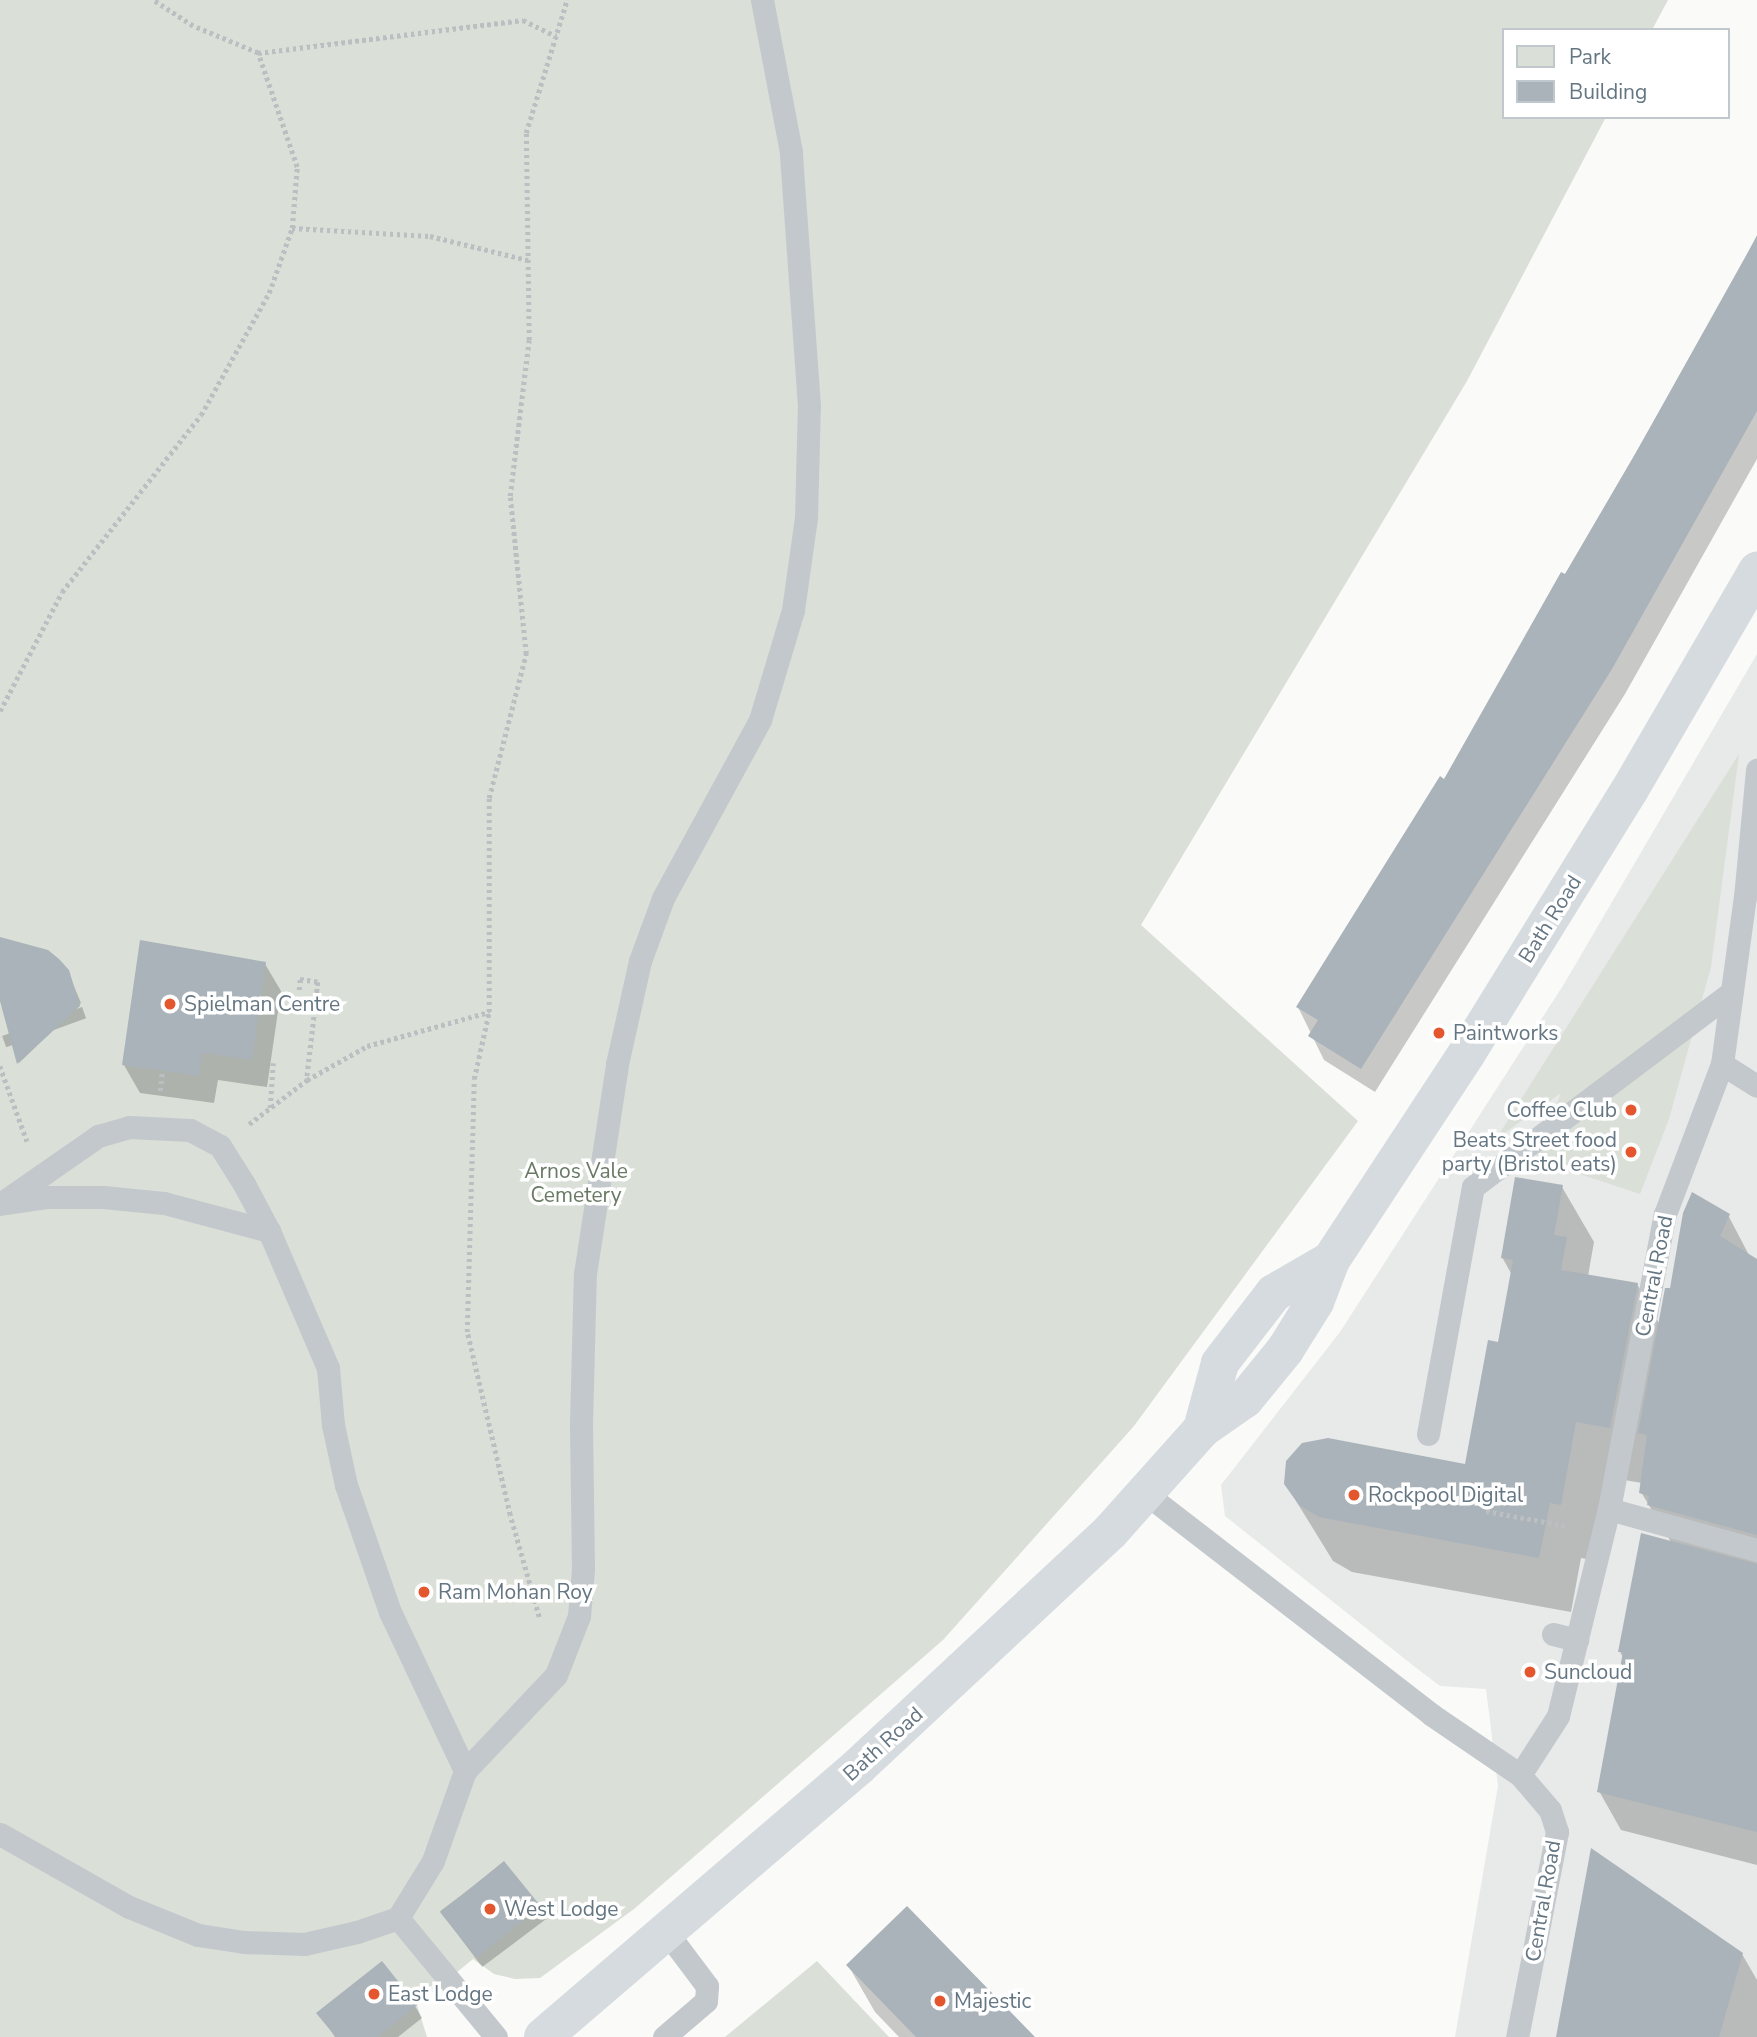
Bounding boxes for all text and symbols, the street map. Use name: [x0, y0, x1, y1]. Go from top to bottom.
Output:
legend: [1502, 28, 1729, 119]
text: Park: [1569, 43, 1611, 71]
text: Building: [1569, 78, 1647, 106]
street label: Bath Road: [1513, 870, 1587, 968]
place label: Spielman Centre: [184, 991, 340, 1017]
marker: Spielman Centre: [162, 996, 178, 1012]
place label: Paintworks: [1453, 1020, 1558, 1046]
marker: Paintworks: [1431, 1025, 1447, 1041]
place label: Coffee Club: [1507, 1097, 1617, 1123]
marker: Coffee Club: [1623, 1102, 1639, 1118]
place label: Beats Street food party (Bristol eats): [1442, 1127, 1617, 1177]
marker: Beats Street food party (Bristol eats): [1623, 1144, 1639, 1160]
park label: Arnos Vale Cemetery: [524, 1158, 628, 1208]
street label: Central Road: [1630, 1213, 1678, 1339]
place label: Rockpool Digital: [1368, 1482, 1523, 1508]
marker: Rockpool Digital: [1346, 1487, 1362, 1503]
place label: Ram Mohan Roy: [438, 1579, 593, 1605]
marker: Ram Mohan Roy: [416, 1584, 432, 1600]
place label: Suncloud: [1544, 1659, 1632, 1685]
marker: Suncloud: [1522, 1664, 1538, 1680]
street label: Bath Road: [838, 1702, 928, 1786]
street label: Central Road: [1520, 1838, 1566, 1964]
place label: West Lodge: [504, 1896, 618, 1922]
marker: West Lodge: [482, 1901, 498, 1917]
place label: East Lodge: [388, 1981, 493, 2007]
marker: East Lodge: [366, 1986, 382, 2002]
place label: Majestic: [954, 1988, 1031, 2014]
marker: Majestic: [932, 1993, 948, 2009]

